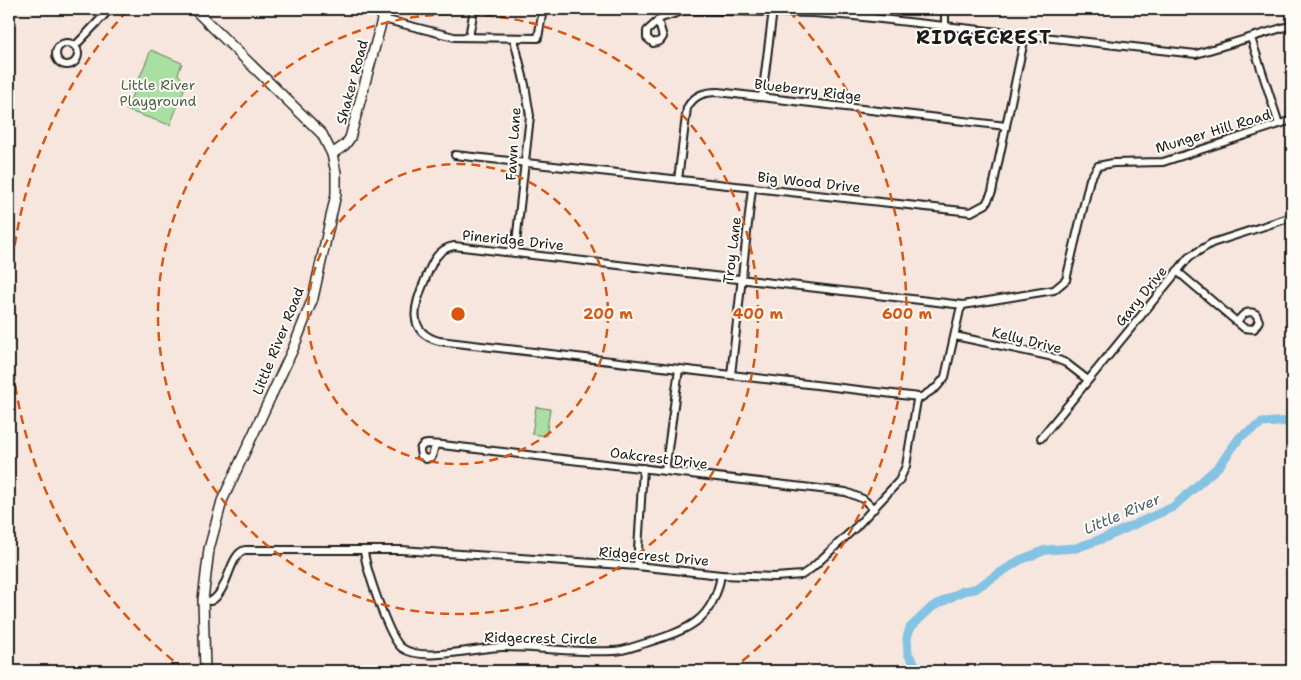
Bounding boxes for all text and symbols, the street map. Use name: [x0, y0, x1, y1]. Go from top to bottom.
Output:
district label: RIDGECREST: [916, 25, 1052, 50]
street label: Shaker Road: [332, 38, 372, 126]
street label: Blueberry Ridge: [753, 74, 863, 106]
park label: Little River Playground: [120, 76, 197, 110]
street label: Munger Hill Road: [1153, 105, 1273, 157]
street label: Fawn Lane: [501, 107, 525, 181]
street label: Big Wood Drive: [757, 168, 861, 196]
street label: Troy Lane: [719, 215, 745, 284]
street label: Pineridge Drive: [461, 226, 565, 254]
street label: Gary Drive: [1111, 262, 1171, 330]
street label: Little River Road: [248, 284, 308, 398]
text: 200 m: [583, 304, 633, 324]
text: 400 m: [733, 304, 783, 324]
text: 600 m: [882, 304, 932, 324]
centre of rings: [449, 305, 467, 323]
street label: Kelly Drive: [990, 323, 1064, 357]
street label: Oakcrest Drive: [609, 443, 709, 473]
water label: Little River: [1081, 489, 1164, 539]
street label: Ridgecrest Drive: [598, 542, 710, 570]
street label: Ridgecrest Circle: [484, 628, 598, 648]

